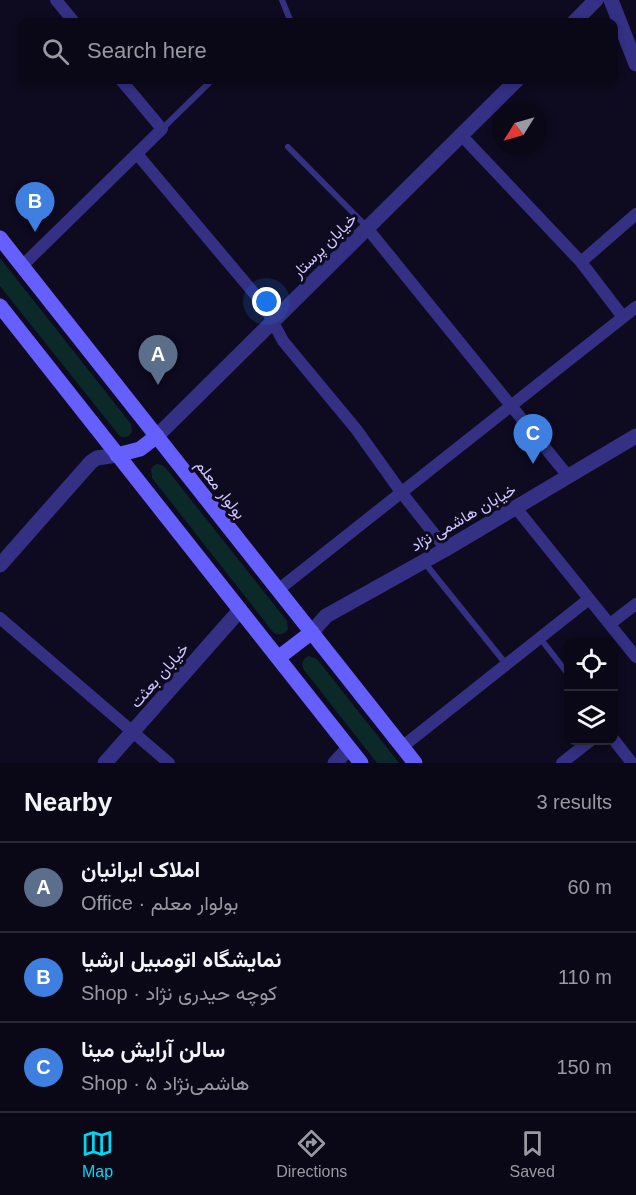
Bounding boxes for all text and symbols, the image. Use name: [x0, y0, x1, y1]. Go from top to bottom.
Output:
search box: [18, 18, 618, 84]
icon: search: [39, 35, 72, 68]
text: Search here: [87, 38, 207, 63]
north arrow: [492, 102, 546, 156]
pin: B: [15, 182, 54, 232]
street label: خیابان پرستار: [288, 210, 362, 284]
your location: [252, 287, 281, 316]
pin: A: [138, 336, 178, 385]
pin: C: [514, 414, 552, 464]
street label: بولوار معلم: [191, 456, 249, 523]
street label: خیابان هاشمی نژاد: [408, 480, 520, 556]
map controls: [564, 637, 618, 745]
button: locate: [564, 637, 618, 691]
street label: خیابان بعثت: [127, 640, 193, 712]
button: layers: [564, 691, 618, 745]
text: Nearby: [24, 787, 112, 817]
text: 3 results: [536, 791, 612, 813]
text: املاک ایرانیان: [81, 857, 200, 882]
text: A: [36, 876, 51, 898]
text: 60 m: [568, 876, 612, 898]
text: Office · بولوار معلم: [81, 892, 238, 914]
text: نمایشگاه اتومبیل ارشیا: [81, 947, 281, 972]
text: B: [36, 966, 51, 988]
text: 110 m: [558, 966, 612, 988]
text: Shop · کوچه حیدری نژاد: [81, 982, 277, 1004]
text: سالن آرایش مینا: [81, 1037, 225, 1062]
text: C: [36, 1056, 51, 1078]
text: 150 m: [556, 1056, 612, 1078]
text: Shop · هاشمی‌نژاد ۵: [81, 1072, 249, 1094]
tab: Map: [81, 1127, 114, 1181]
tab: Directions: [276, 1127, 347, 1181]
tab: Saved: [510, 1127, 555, 1181]

